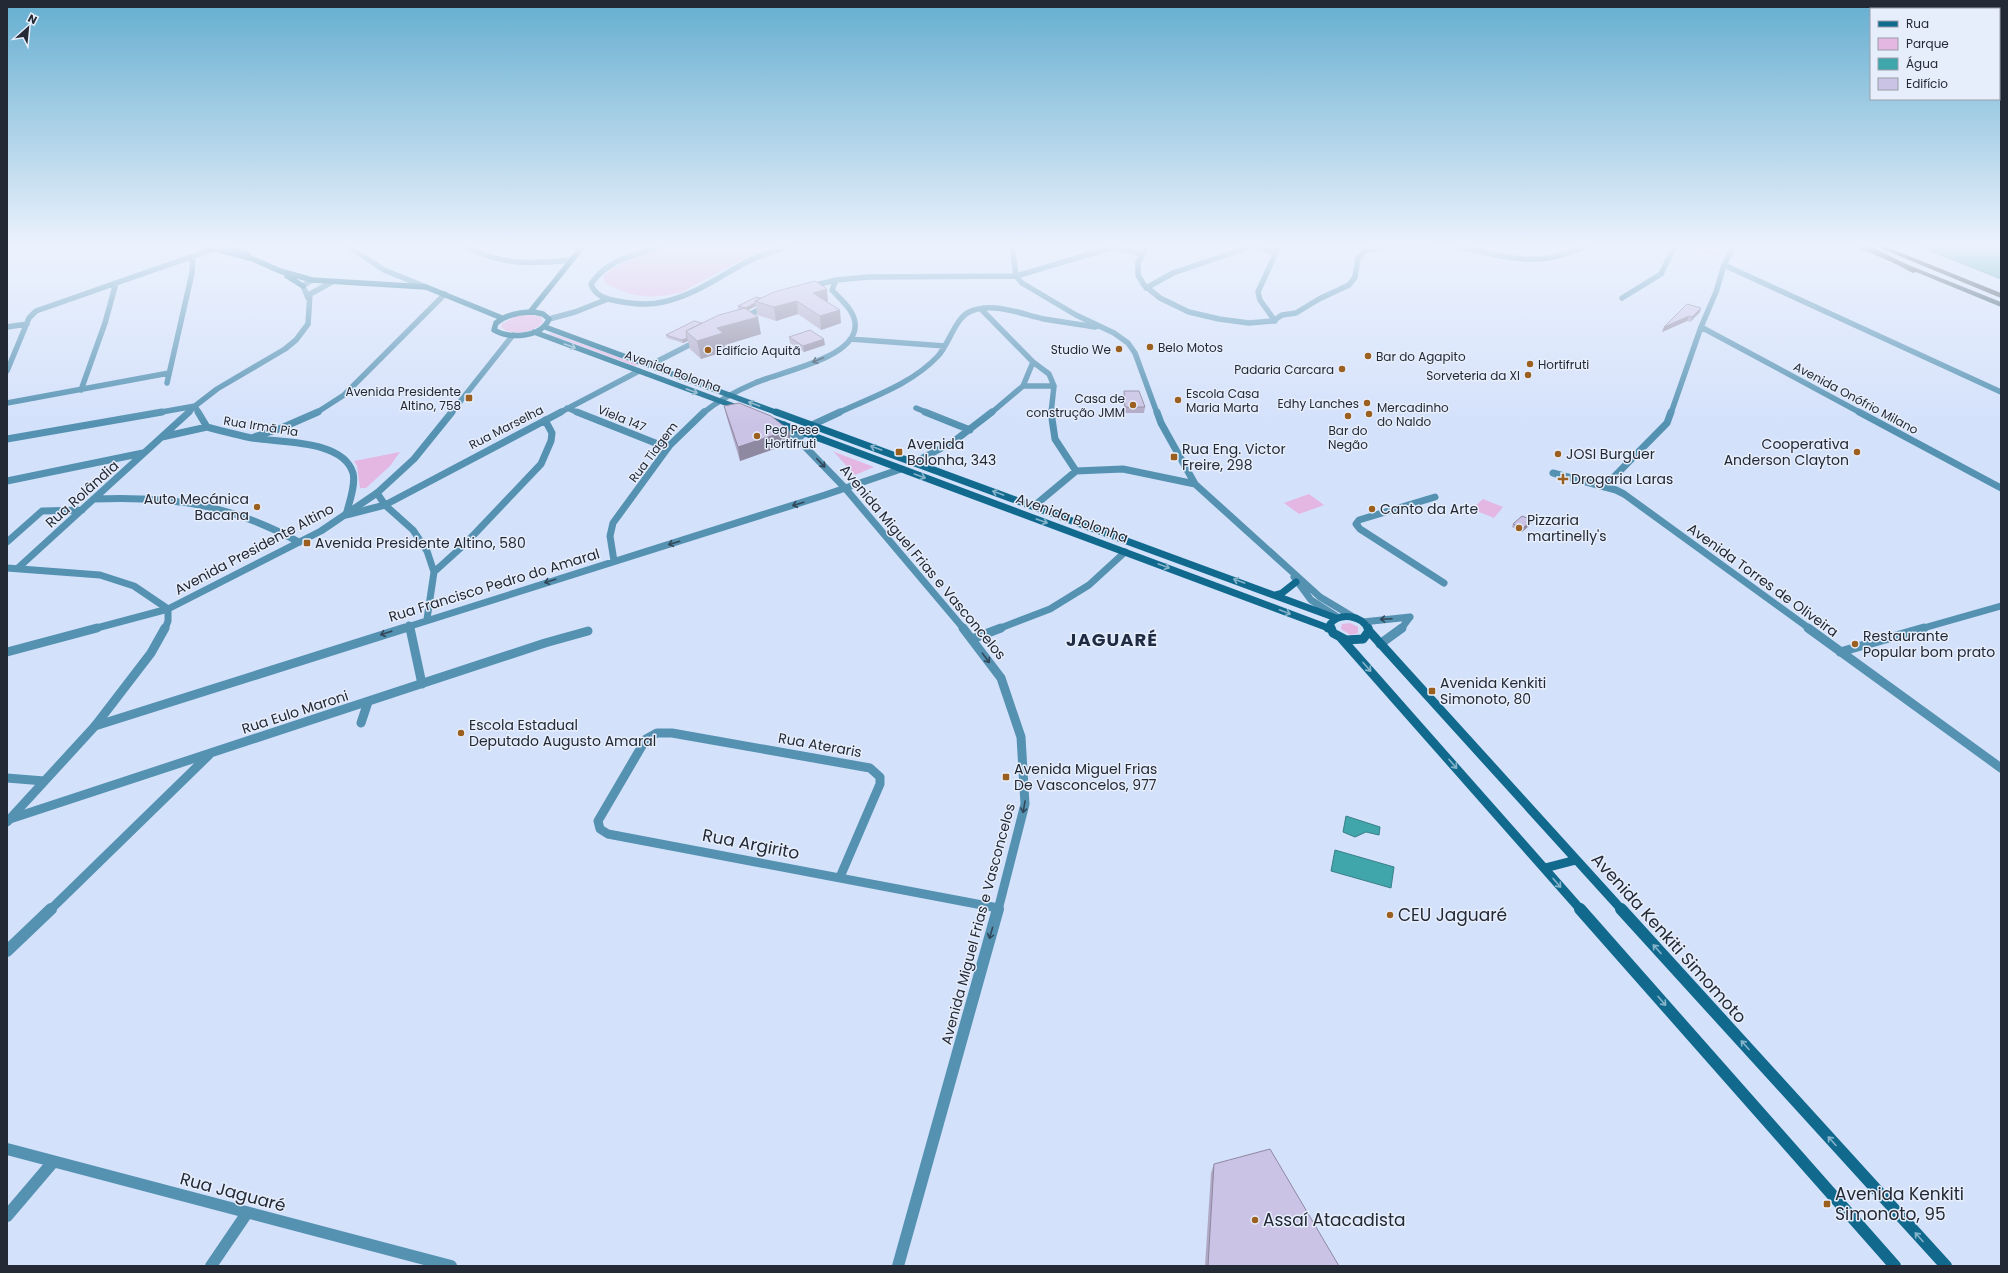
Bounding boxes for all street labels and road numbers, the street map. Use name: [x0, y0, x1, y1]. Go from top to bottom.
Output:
street label: Avenida Bolonha: [622, 346, 724, 396]
street label: Avenida Onófrio Milano: [1791, 358, 1922, 438]
street label: Rua Marselha: [466, 401, 546, 453]
street label: Viela 147: [595, 401, 649, 436]
street label: Rua Irmã Pia: [222, 412, 300, 440]
street label: Rua Tiagem: [625, 418, 681, 486]
street label: Rua Rolândia: [41, 456, 123, 532]
street label: Avenida Miguel Frias e Vasconcelos: [835, 460, 1011, 664]
street label: Avenida Bolonha: [1013, 488, 1131, 548]
street label: Avenida Presidente Altino: [171, 498, 337, 600]
street label: Avenida Torres de Oliveira: [1683, 518, 1843, 642]
street label: Rua Francisco Pedro do Amaral: [386, 543, 602, 627]
street label: Rua Eulo Maroni: [239, 685, 351, 739]
street label: Rua Ateraris: [777, 728, 863, 762]
street label: Avenida Miguel Frias e Vasconcelos: [936, 801, 1020, 1047]
street label: Rua Argirito: [700, 823, 802, 865]
street label: Avenida Kenkiti Simomoto: [1586, 848, 1752, 1028]
street label: Rua Jaguaré: [177, 1166, 289, 1218]

